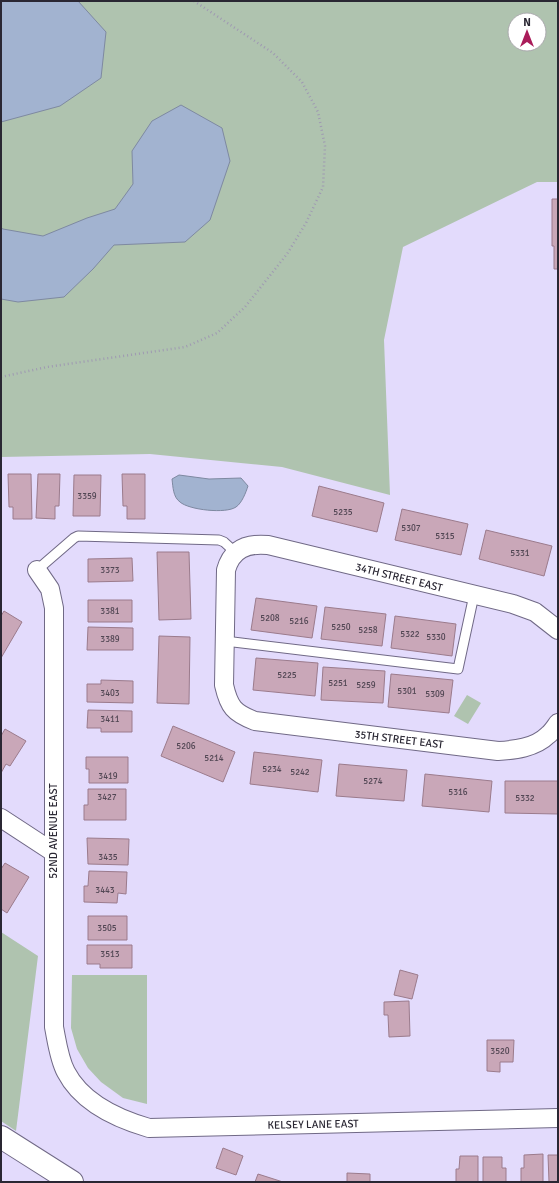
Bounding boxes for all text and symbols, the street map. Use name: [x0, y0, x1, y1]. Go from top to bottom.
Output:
north arrow: [507, 12, 547, 52]
text: N: [523, 16, 531, 29]
house number: 3359: [77, 491, 97, 502]
house number: 5235: [333, 507, 353, 518]
house number: 5307: [401, 523, 421, 534]
house number: 5315: [435, 531, 455, 542]
house number: 5331: [510, 548, 530, 559]
street label: 34TH STREET EAST: [354, 560, 444, 595]
house number: 3373: [100, 565, 120, 576]
house number: 3381: [100, 606, 120, 617]
house number: 5208: [260, 613, 280, 624]
house number: 5216: [289, 616, 309, 627]
house number: 5250: [331, 622, 351, 633]
house number: 5258: [358, 625, 378, 636]
house number: 5322: [400, 629, 420, 640]
house number: 5330: [426, 632, 446, 643]
house number: 3389: [100, 634, 120, 645]
house number: 5225: [277, 670, 297, 681]
house number: 5251: [328, 678, 348, 689]
house number: 5259: [356, 680, 376, 691]
house number: 5301: [397, 686, 417, 697]
house number: 3403: [100, 688, 120, 699]
house number: 5309: [425, 689, 445, 700]
house number: 3411: [100, 714, 120, 725]
street label: 35TH STREET EAST: [354, 728, 445, 751]
house number: 5206: [176, 741, 196, 752]
house number: 5214: [204, 753, 224, 764]
house number: 5234: [262, 764, 282, 775]
house number: 5242: [290, 767, 310, 778]
house number: 3419: [98, 771, 118, 782]
house number: 5274: [363, 776, 383, 787]
street label: 52ND AVENUE EAST: [47, 783, 60, 879]
house number: 5316: [448, 787, 468, 798]
house number: 3427: [97, 792, 117, 803]
house number: 5332: [515, 793, 535, 804]
house number: 3435: [98, 852, 118, 863]
house number: 3443: [95, 885, 115, 896]
house number: 3505: [97, 923, 117, 934]
house number: 3513: [100, 949, 120, 960]
house number: 3520: [490, 1046, 510, 1057]
street label: KELSEY LANE EAST: [267, 1117, 359, 1132]

